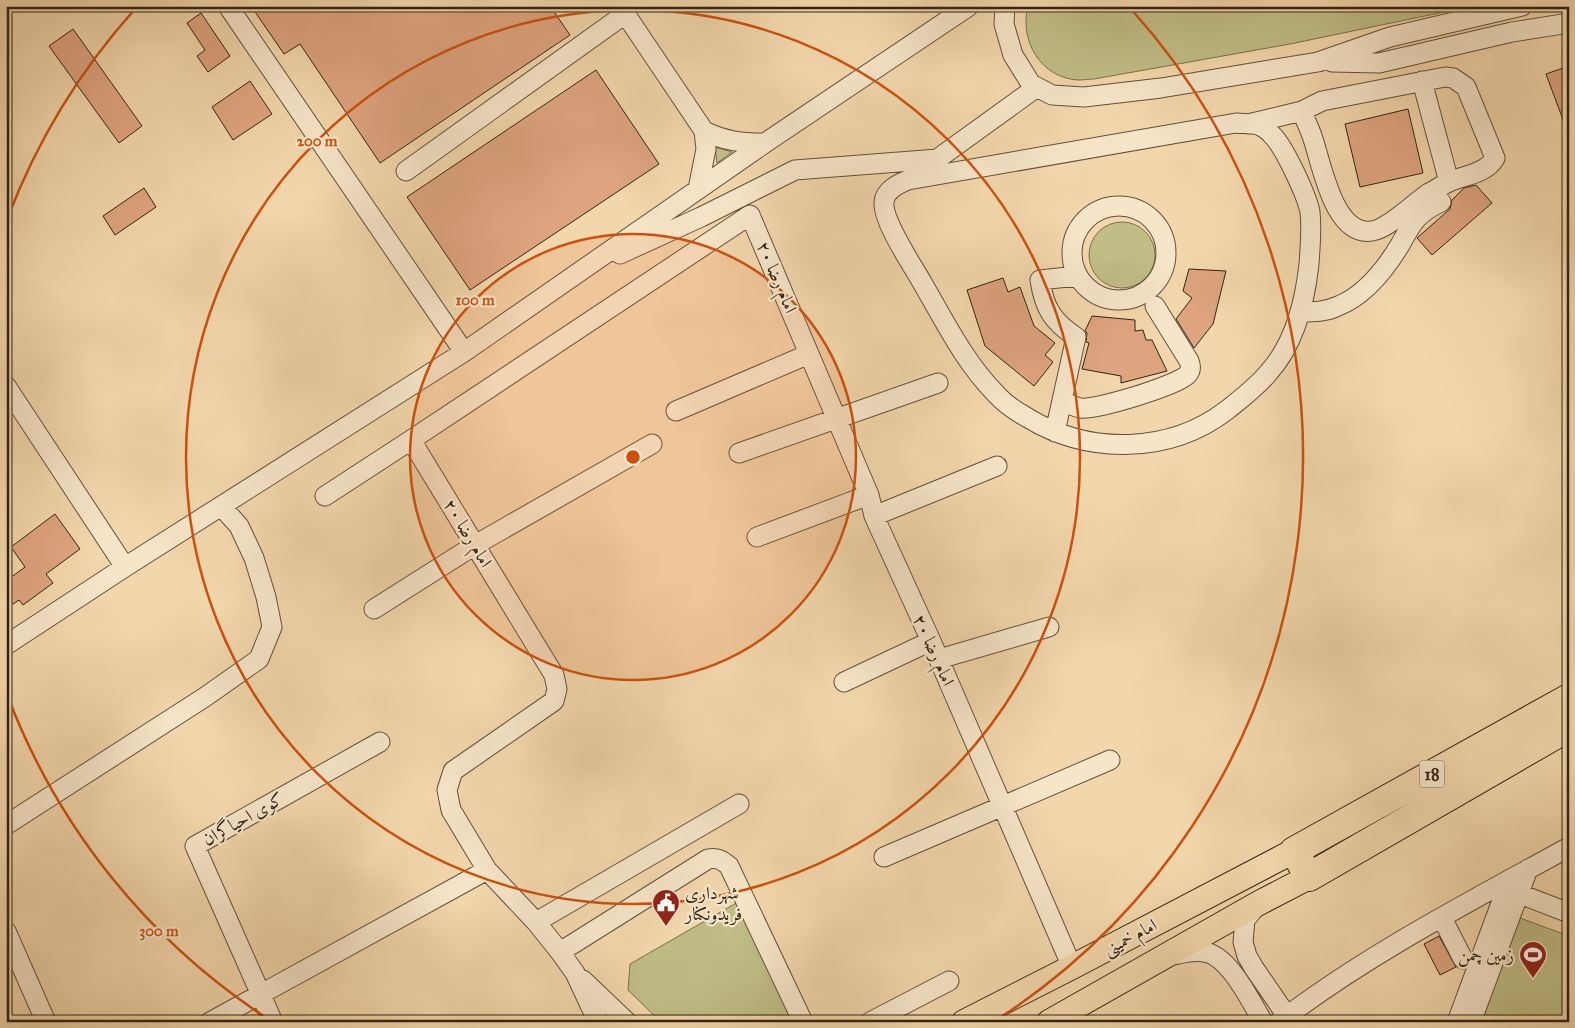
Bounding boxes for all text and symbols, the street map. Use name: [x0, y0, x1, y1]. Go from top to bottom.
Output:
text: 200 m: [297, 132, 338, 150]
street label: امام رضا ۲۰: [747, 238, 802, 318]
text: 100 m: [455, 291, 495, 309]
centre of rings: [624, 448, 642, 466]
street label: امام رضا ۲۰: [435, 495, 497, 574]
street label: امام رضا ۲۰: [904, 611, 960, 691]
road number: 18: [1420, 761, 1444, 788]
street label: کوی احیاگران: [198, 787, 287, 850]
place label: شهرداری فریدونکنار: [683, 882, 742, 926]
public building icon: شهرداری فریدونکنار: [651, 888, 681, 927]
street label: امام خمینی: [1099, 914, 1163, 965]
text: 300 m: [139, 922, 179, 941]
sports icon: زمین چمن: [1518, 940, 1548, 979]
place label: زمین چمن: [1458, 944, 1514, 967]

